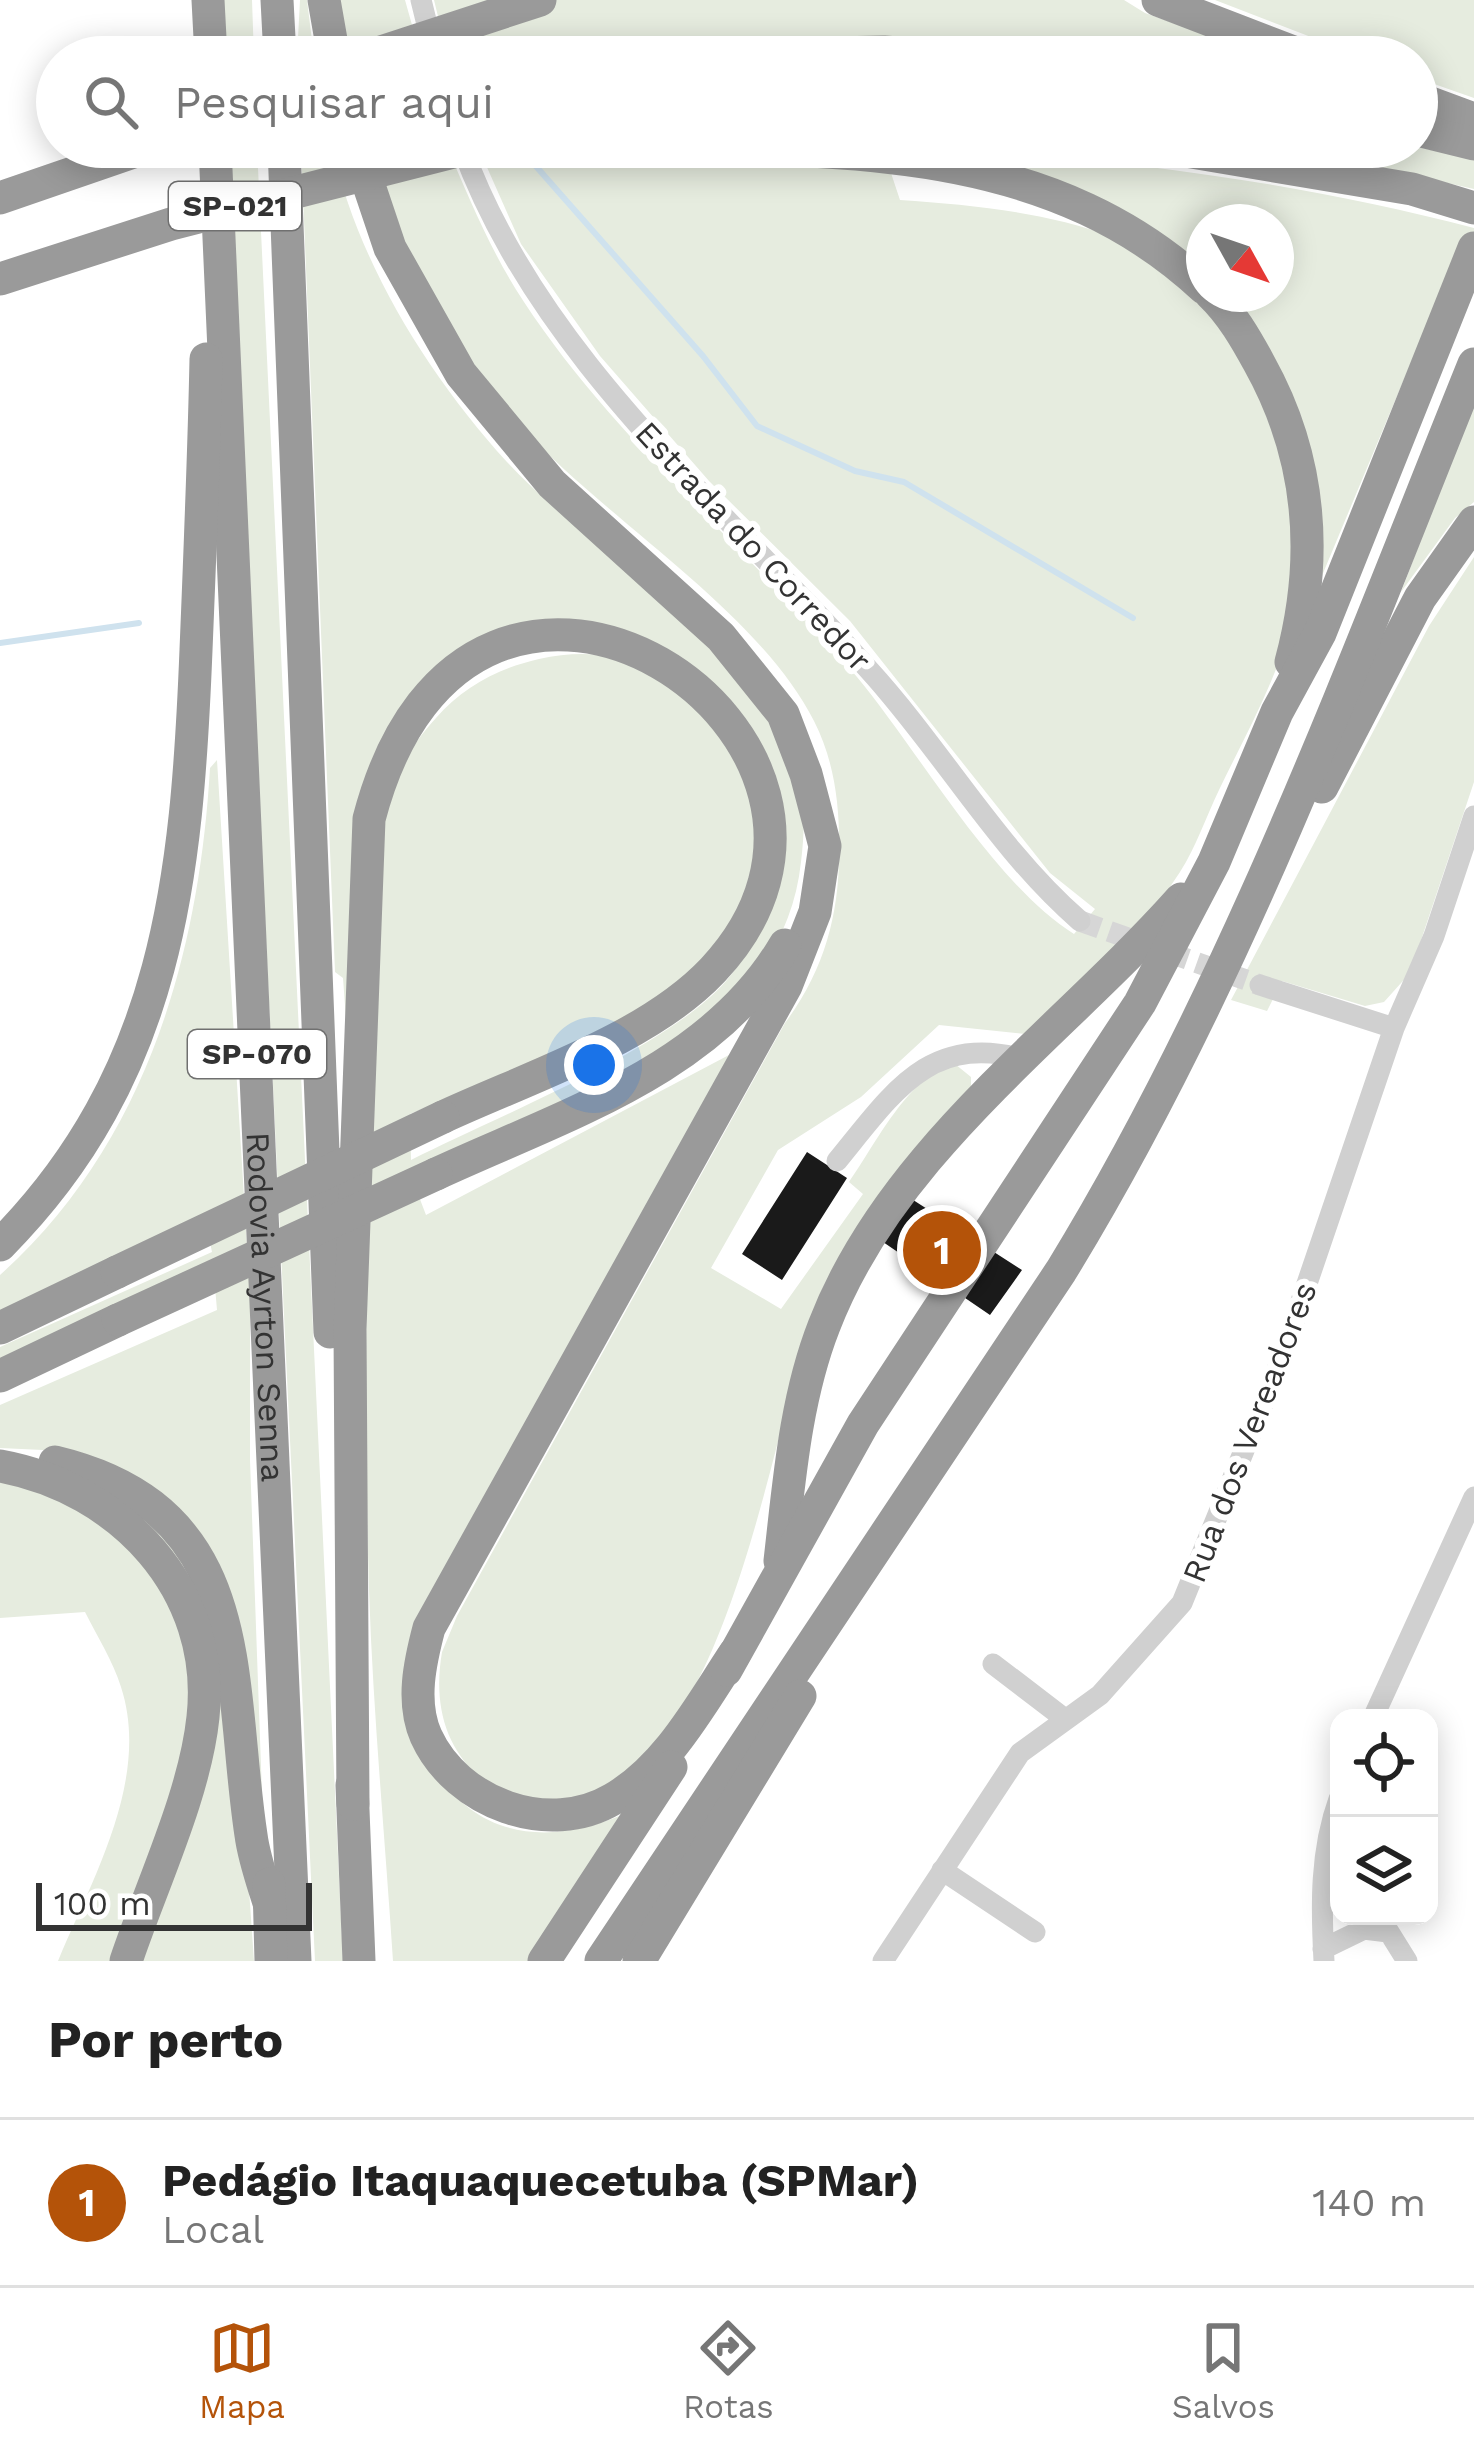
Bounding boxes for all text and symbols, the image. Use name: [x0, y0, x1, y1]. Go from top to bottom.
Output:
search box: [36, 36, 1438, 168]
icon: search: [78, 69, 144, 135]
text: Pesquisar aqui: [174, 76, 494, 129]
road number: SP-021: [169, 182, 301, 230]
north arrow: [1186, 204, 1294, 312]
street label: Estrada do Corredor: [628, 413, 880, 679]
road number: SP-070: [188, 1030, 326, 1078]
your location: [564, 1035, 624, 1095]
street label: Rodovia Ayrton Senna: [238, 1131, 293, 1483]
pin: 1: [903, 1205, 981, 1295]
street label: Rua dos Vereadores: [1174, 1276, 1325, 1588]
map controls: [1330, 1709, 1438, 1925]
button: locate: [1330, 1709, 1438, 1817]
button: layers: [1330, 1817, 1438, 1925]
scale bar: [36, 1877, 312, 1930]
text: 100 m: [54, 1884, 151, 1923]
text: Por perto: [48, 2010, 283, 2069]
text: Pedágio Itaquaquecetuba (SPMar): [162, 2154, 919, 2207]
text: 1: [79, 2180, 95, 2225]
text: 140 m: [1312, 2180, 1426, 2225]
text: Local: [162, 2207, 264, 2252]
tab: Mapa: [199, 2315, 285, 2426]
tab: Rotas: [683, 2315, 774, 2426]
tab: Salvos: [1172, 2315, 1275, 2426]

